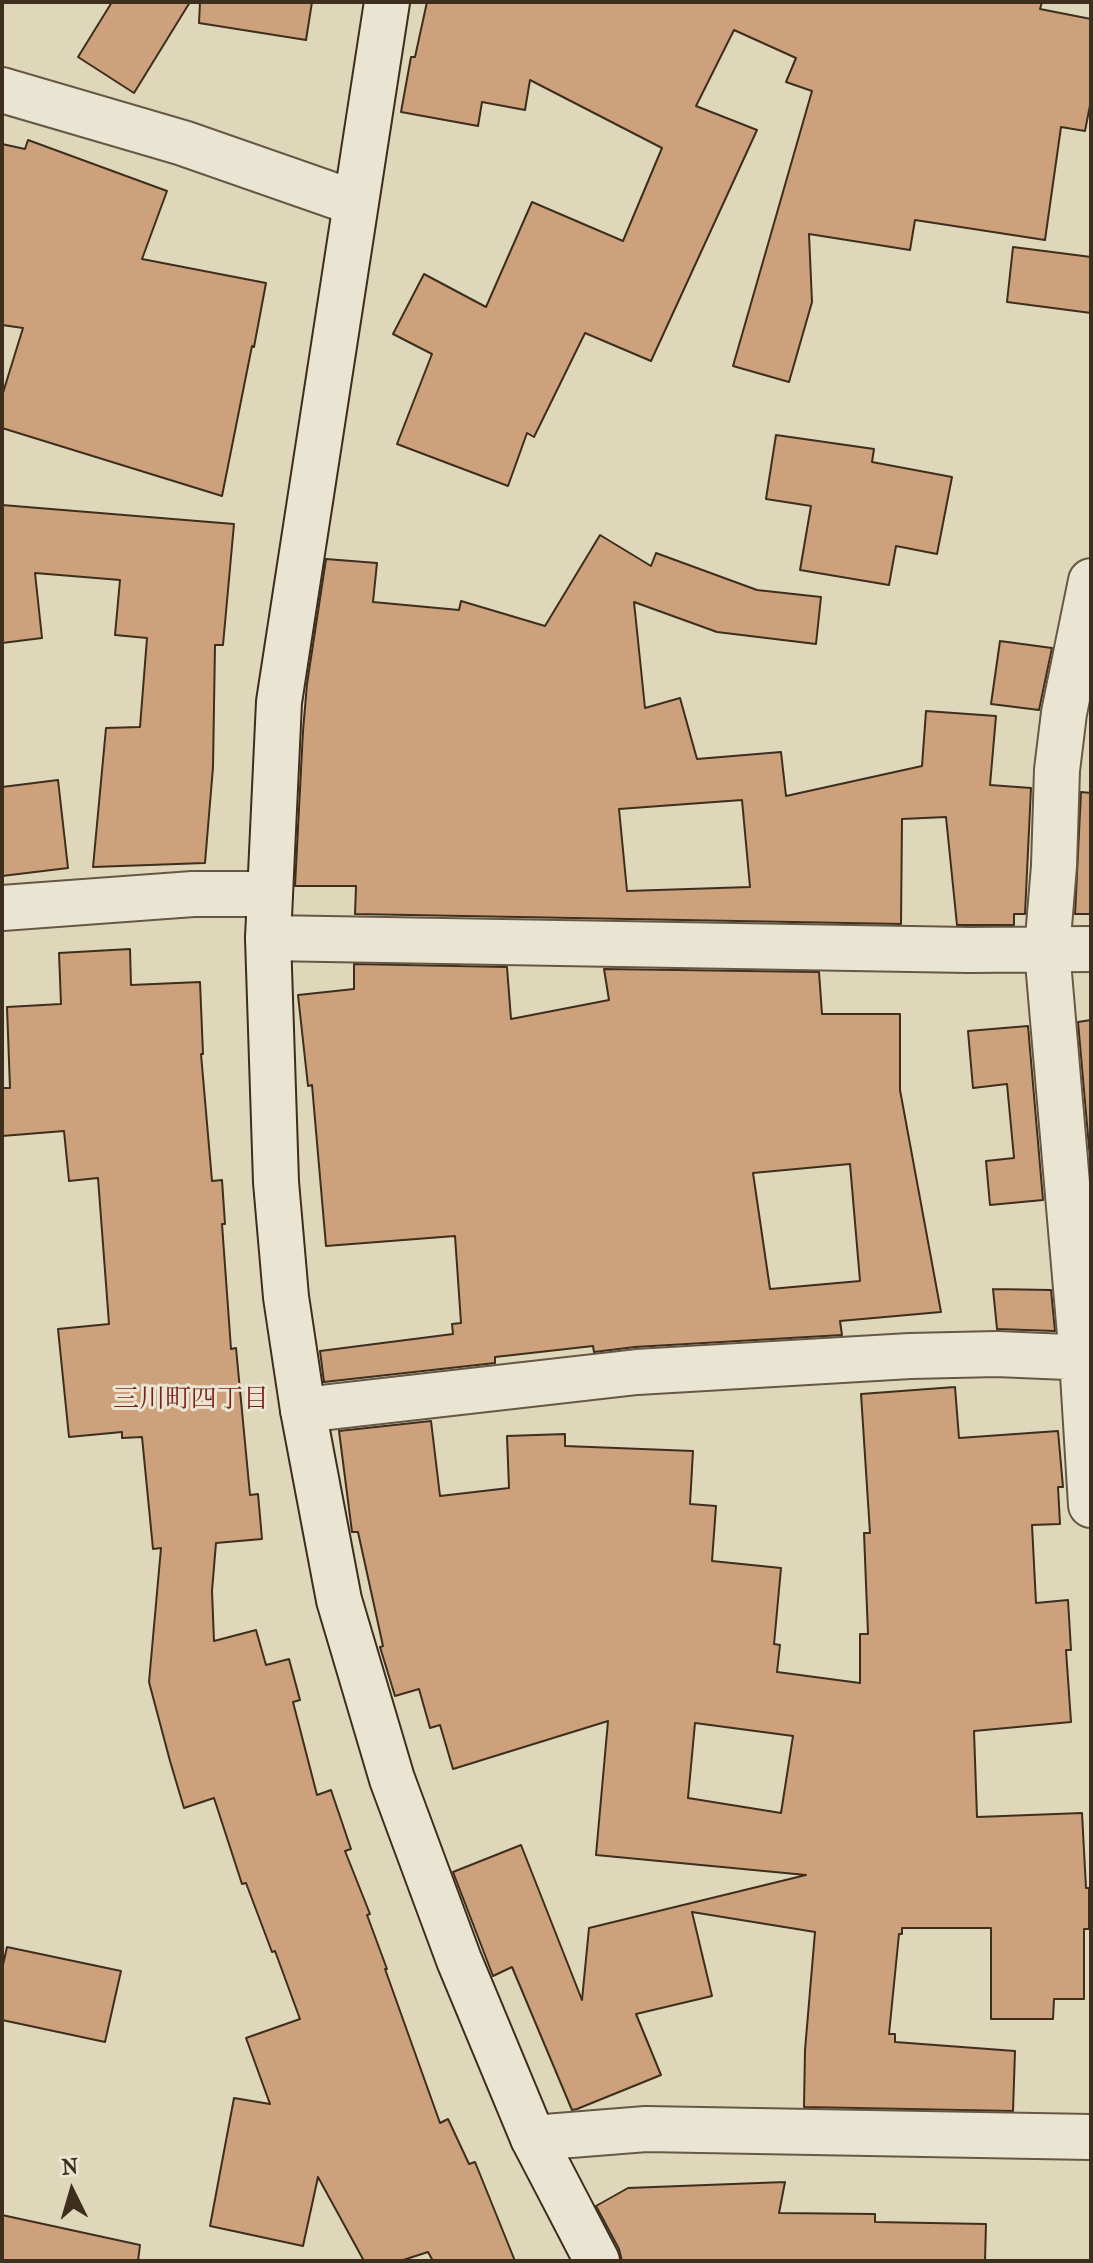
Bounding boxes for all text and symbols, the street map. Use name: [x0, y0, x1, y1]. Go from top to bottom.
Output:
district label: 三川町四丁目: [113, 1385, 269, 1417]
north arrow: [32, 2151, 112, 2231]
text: N: [60, 2153, 79, 2181]

